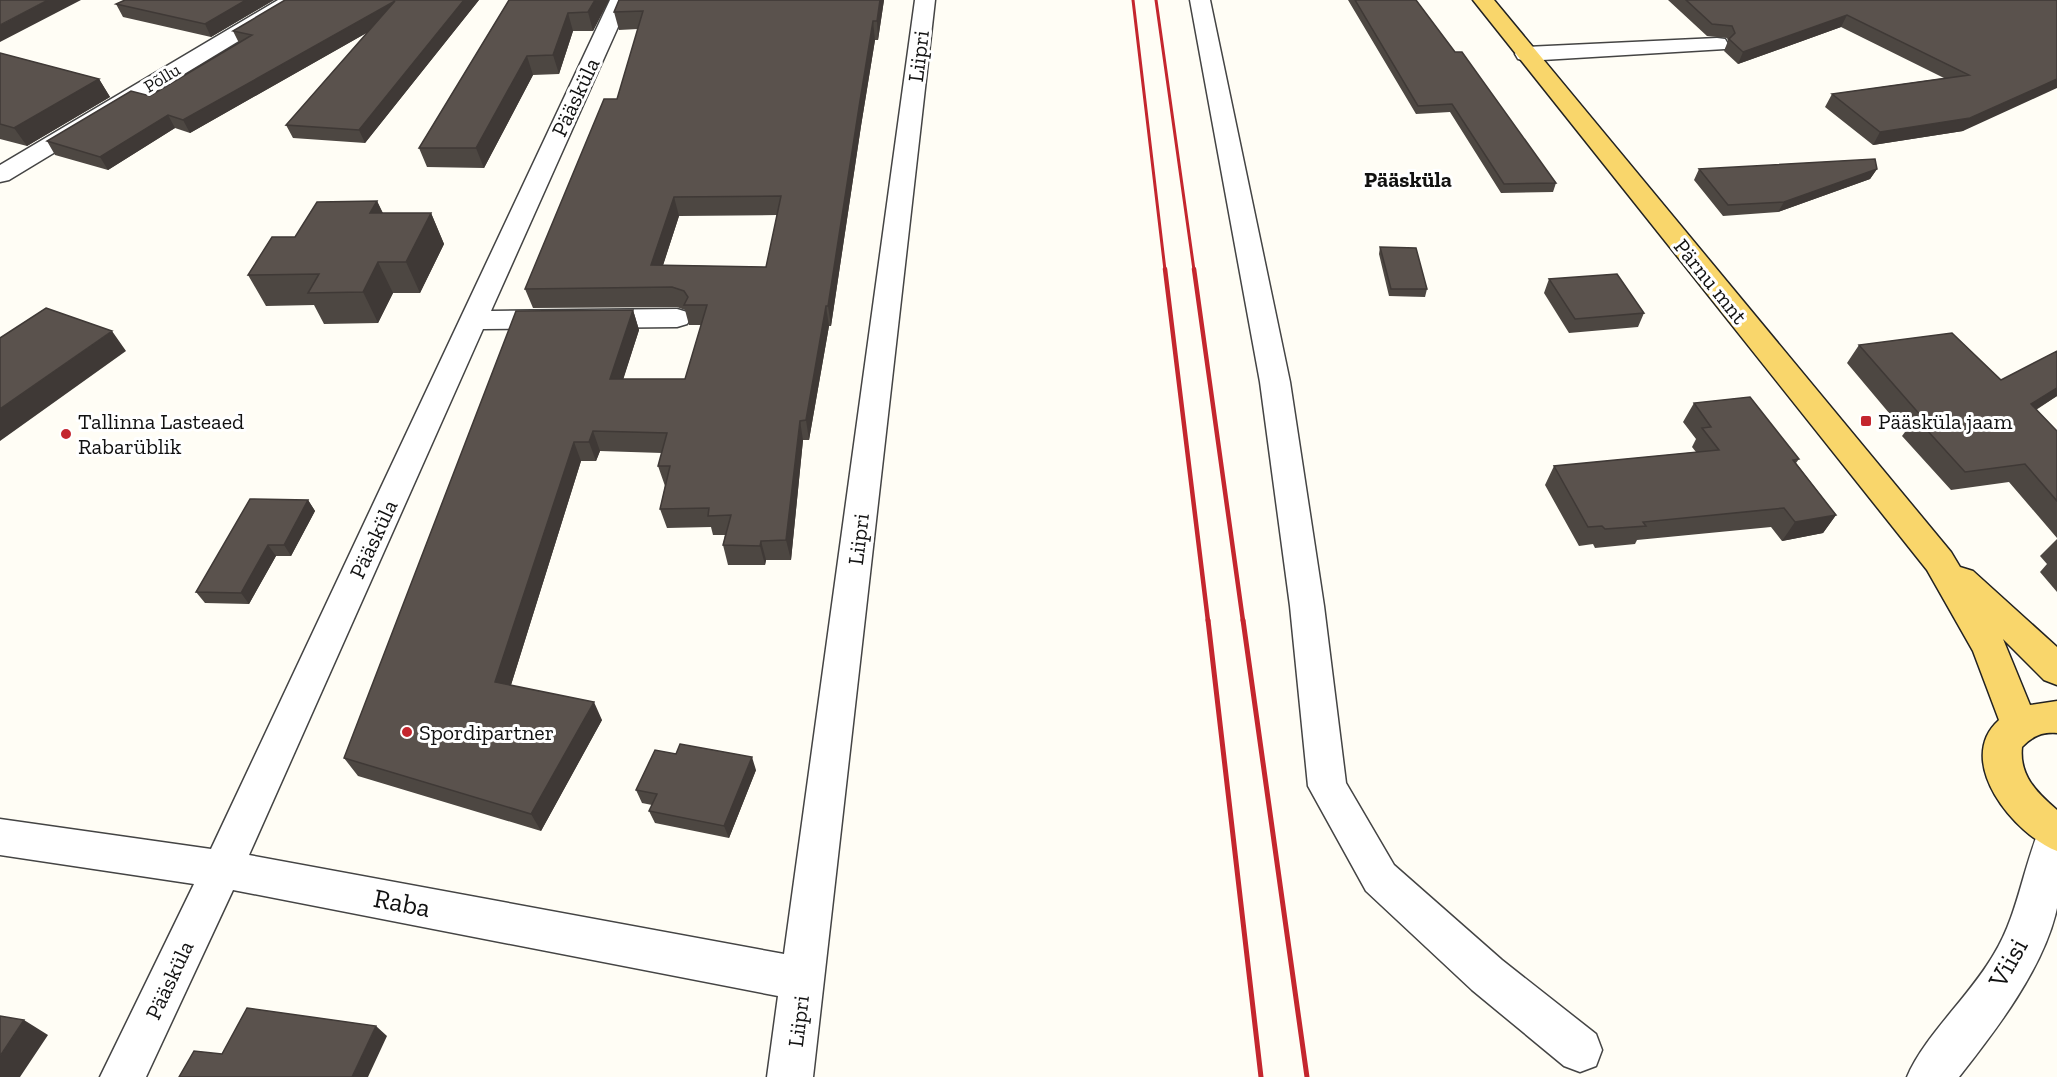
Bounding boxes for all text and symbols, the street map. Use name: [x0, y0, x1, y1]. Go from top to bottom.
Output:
street label: Liipri: [902, 29, 935, 83]
street label: Pääsküla: [546, 53, 606, 141]
street label: Põllu: [140, 59, 184, 97]
district label: Pääsküla: [1364, 166, 1452, 193]
street label: Pärnu mnt: [1668, 233, 1754, 330]
place label: Tallinna Lasteaed Rabarüblik: [78, 408, 244, 460]
place label: Pääsküla jaam: [1878, 408, 2012, 435]
marker: Pääsküla jaam: [1859, 414, 1873, 428]
marker: Tallinna Lasteaed Rabarüblik: [59, 427, 73, 441]
street label: Pääsküla: [344, 495, 404, 583]
street label: Liipri: [842, 512, 875, 566]
place label: Spordipartner: [419, 719, 554, 746]
marker: Spordipartner: [400, 725, 414, 739]
street label: Raba: [371, 882, 433, 924]
street label: Viisi: [1981, 932, 2035, 994]
street label: Pääsküla: [140, 936, 200, 1024]
street label: Liipri: [782, 994, 815, 1048]

